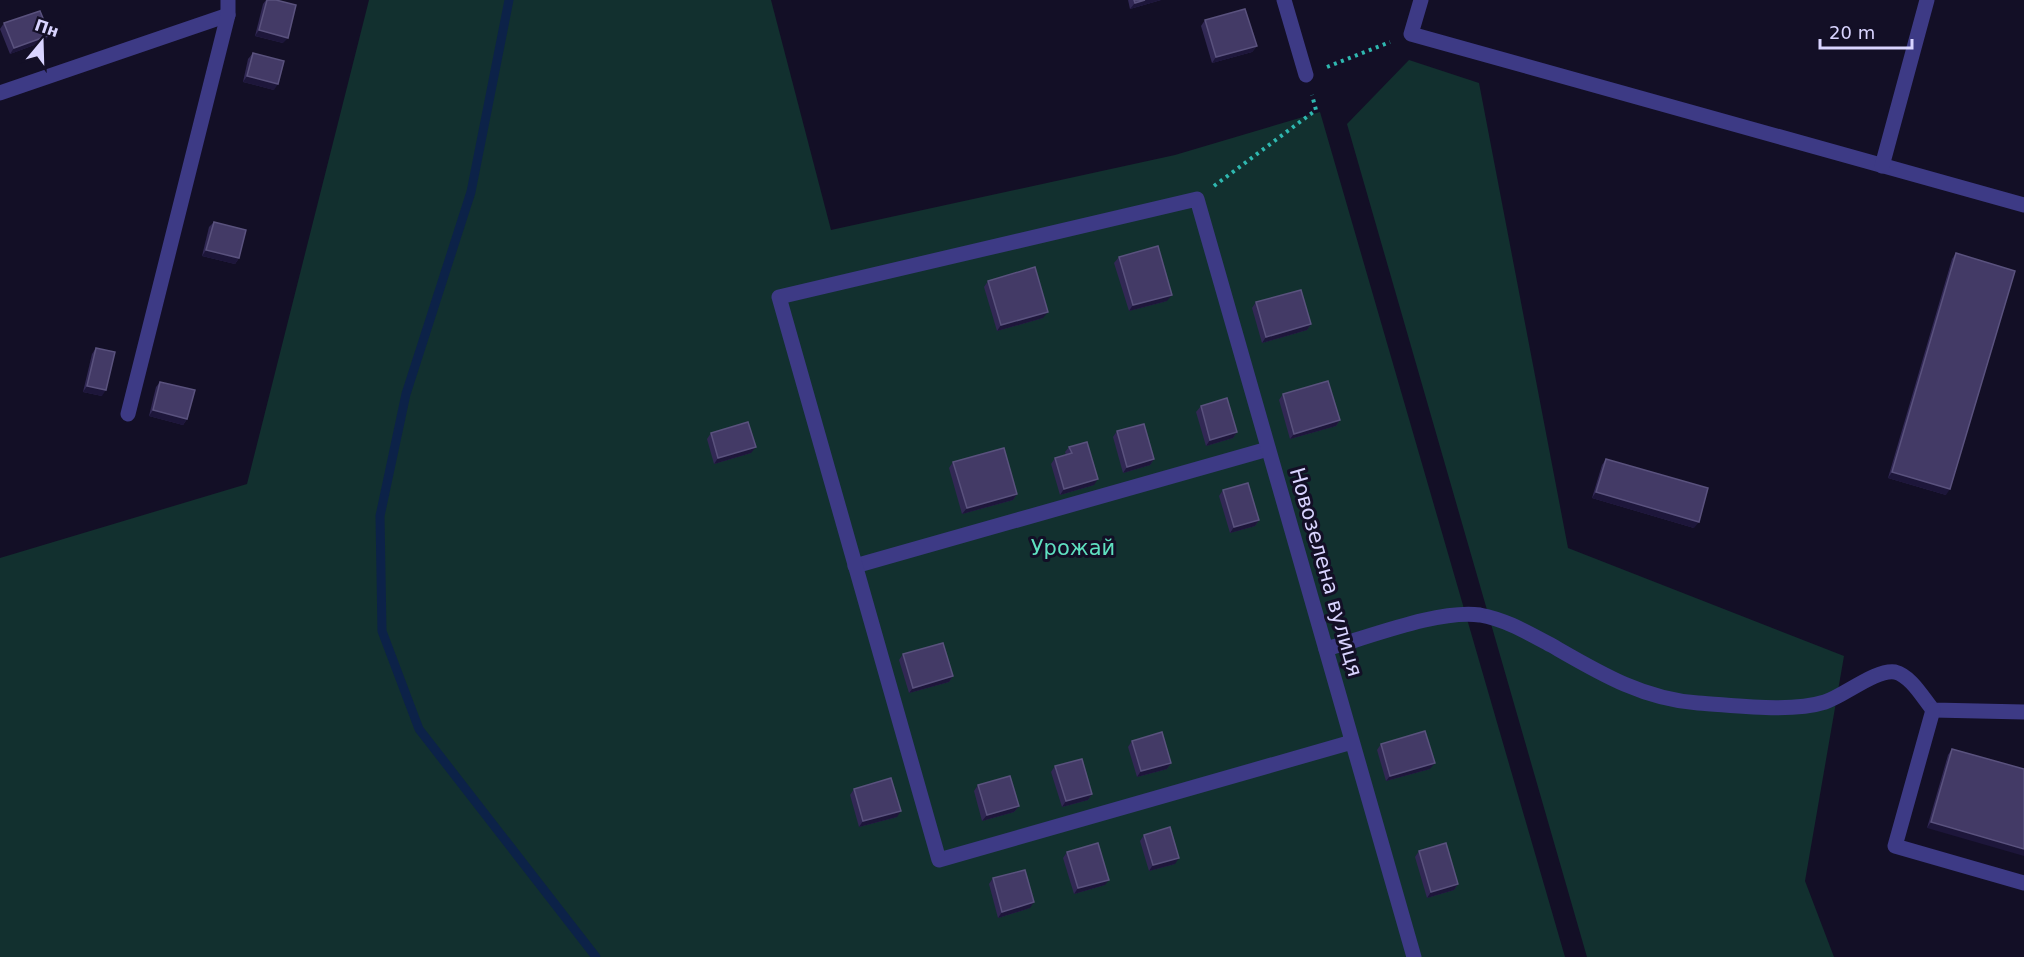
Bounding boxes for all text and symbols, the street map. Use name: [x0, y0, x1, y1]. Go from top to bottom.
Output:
north arrow: [12, 12, 72, 72]
scale bar: [1820, 12, 1912, 50]
text: Пн: [32, 15, 61, 41]
text: 20 m: [1829, 22, 1875, 43]
street label: Новозелена вулиця: [1285, 465, 1367, 679]
park label: Урожай: [1031, 536, 1115, 560]

